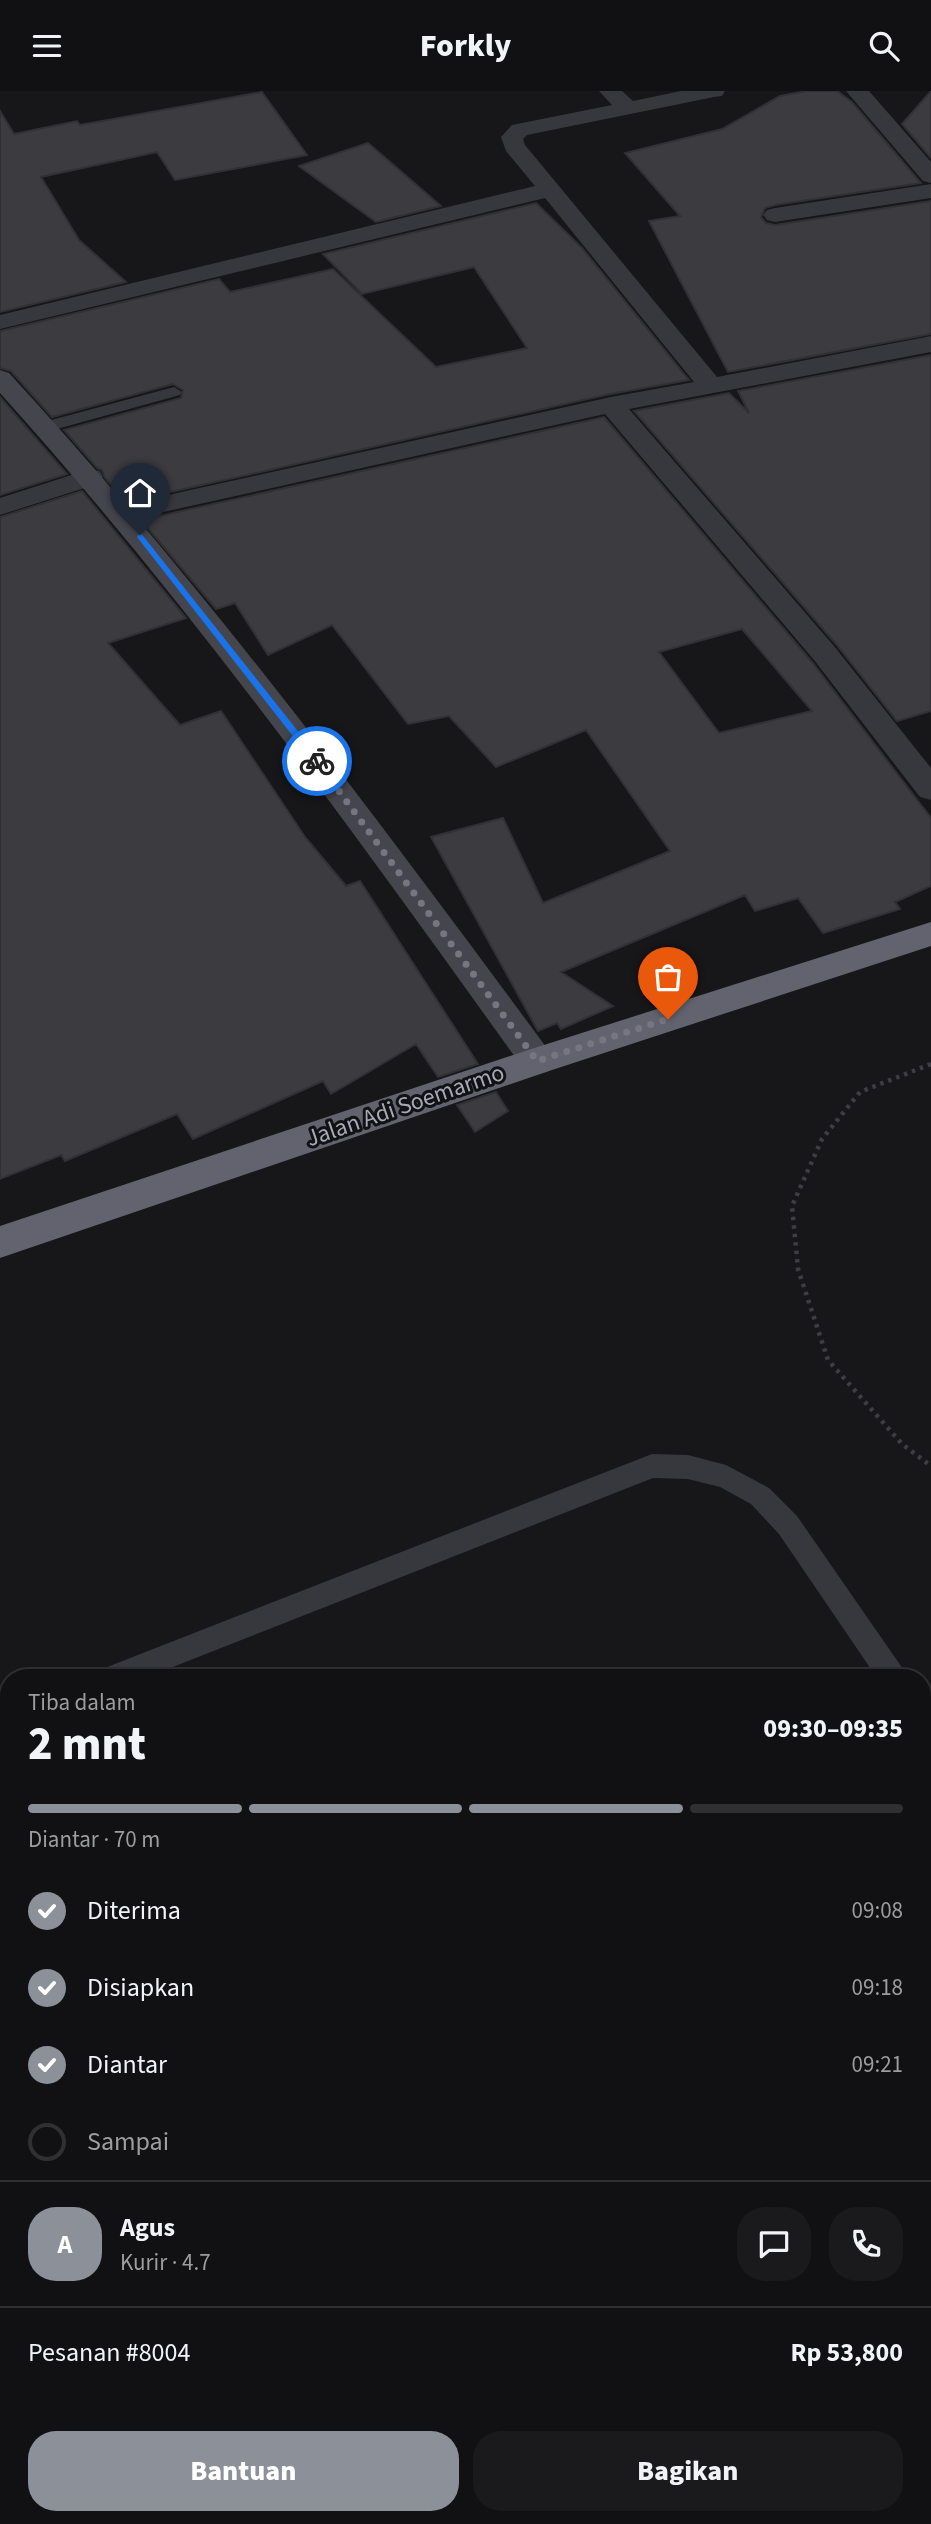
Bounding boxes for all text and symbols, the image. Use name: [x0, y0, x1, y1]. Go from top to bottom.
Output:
text: Forkly: [420, 23, 511, 69]
icon: menu: [28, 27, 66, 65]
icon: search: [865, 27, 903, 65]
pin: [110, 463, 170, 535]
icon: home: [121, 474, 159, 512]
courier: [282, 726, 352, 796]
icon: bike: [298, 742, 336, 780]
pin: [638, 947, 698, 1019]
icon: bag: [649, 958, 687, 996]
street label: Jalan Adi Soemarmo: [301, 1055, 509, 1156]
text: Tiba dalam: [28, 1686, 135, 1719]
text: 09:30–09:35: [763, 1710, 903, 1747]
text: 2 mnt: [28, 1712, 146, 1777]
text: Diantar · 70 m: [28, 1823, 160, 1856]
icon: check: [28, 1892, 66, 1930]
text: Diterima: [87, 1892, 181, 1929]
text: 09:08: [852, 1894, 903, 1927]
icon: check: [28, 1969, 66, 2007]
text: Disiapkan: [87, 1969, 194, 2006]
text: 09:18: [852, 1971, 903, 2004]
icon: check: [28, 2046, 66, 2084]
text: Diantar: [87, 2046, 167, 2083]
text: 09:21: [852, 2048, 903, 2081]
text: Sampai: [87, 2123, 169, 2160]
button: chat: [737, 2207, 811, 2281]
button: phone: [829, 2207, 903, 2281]
text: Agus: [120, 2209, 175, 2246]
text: A: [58, 2226, 72, 2263]
text: Kurir · 4.7: [120, 2246, 211, 2279]
text: Pesanan #8004: [28, 2334, 190, 2371]
text: Rp 53,800: [791, 2334, 903, 2371]
button: Bantuan: [28, 2431, 459, 2511]
button: Bagikan: [473, 2431, 903, 2511]

